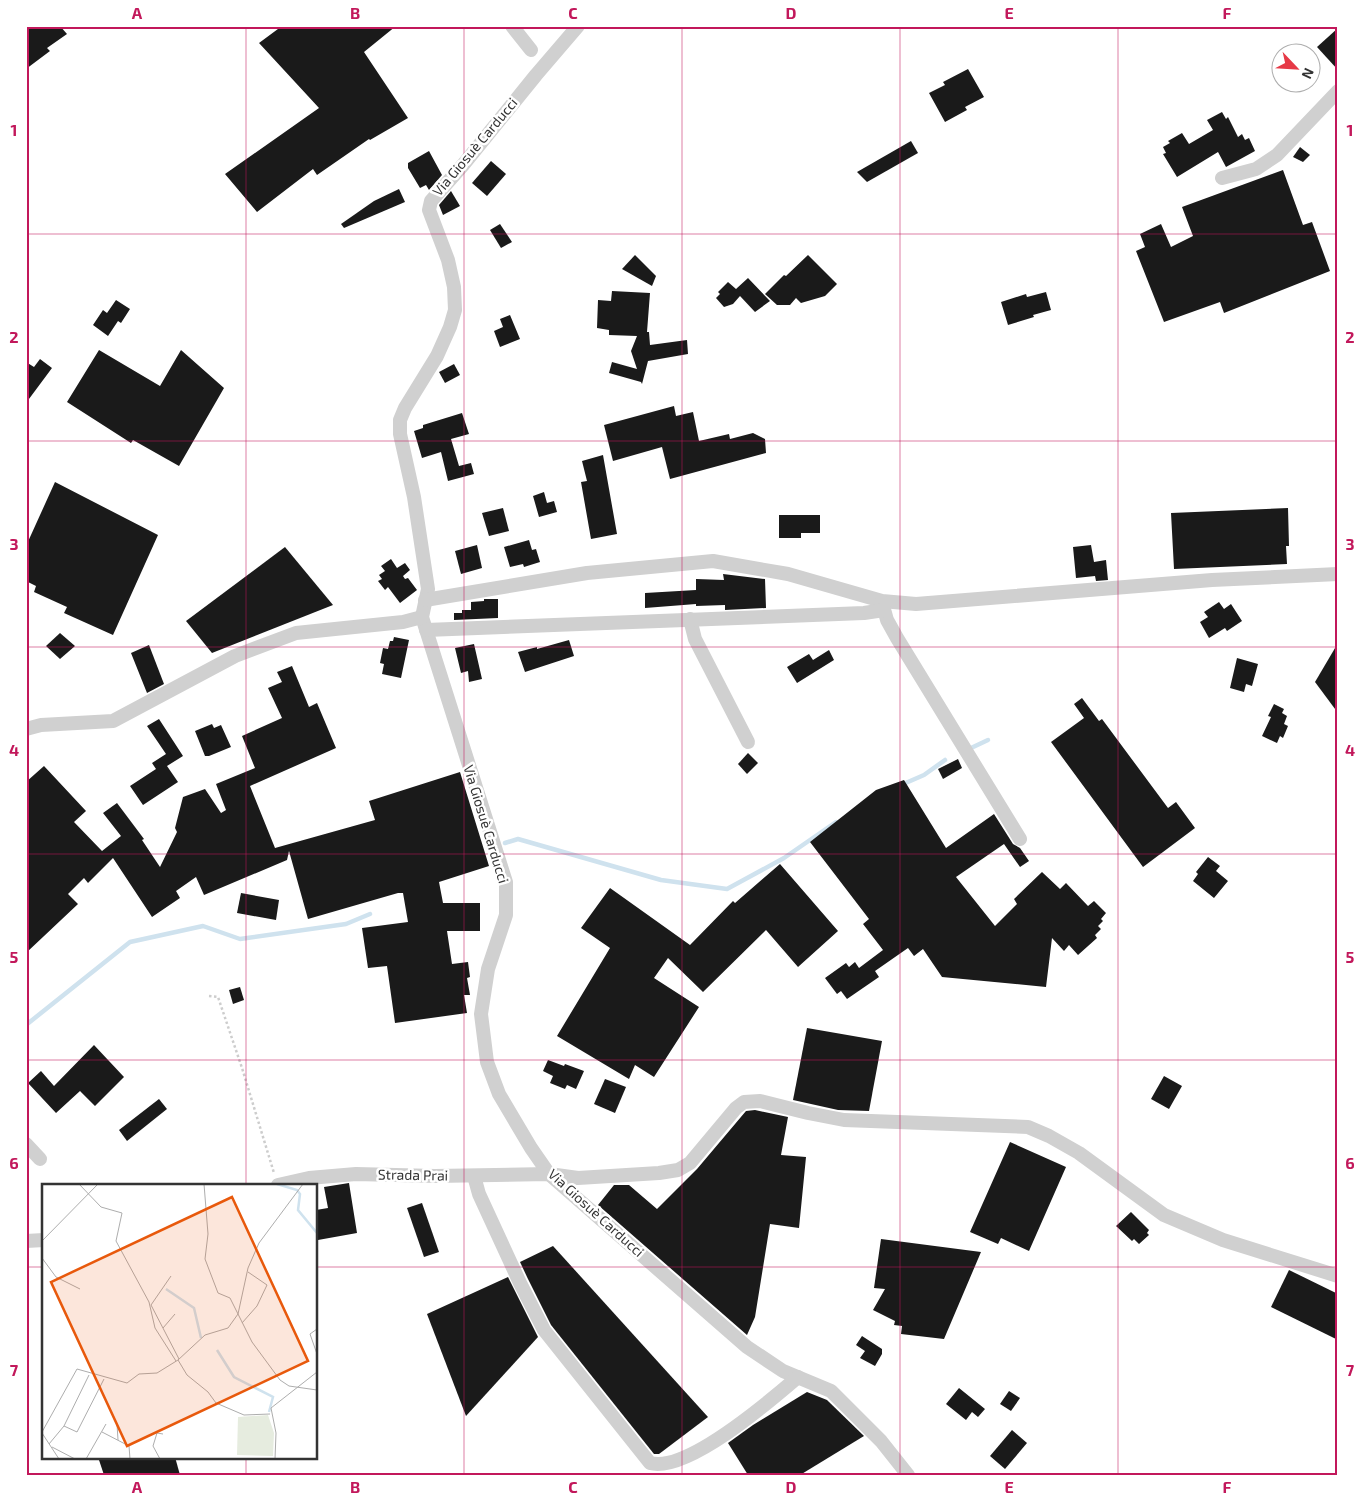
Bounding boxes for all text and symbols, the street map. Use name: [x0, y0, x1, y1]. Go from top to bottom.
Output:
text: A: [132, 3, 143, 22]
text: B: [350, 3, 360, 22]
text: C: [568, 3, 578, 22]
text: D: [786, 3, 797, 22]
text: E: [1004, 3, 1014, 22]
text: F: [1223, 3, 1232, 22]
north arrow: [1272, 42, 1322, 92]
text: N: [1298, 66, 1318, 82]
street label: Via Giosuè Carducci: [429, 94, 521, 199]
text: 1: [11, 120, 17, 139]
text: 1: [1347, 120, 1353, 139]
text: 2: [9, 327, 19, 346]
text: 2: [1345, 327, 1355, 346]
text: 3: [9, 534, 19, 553]
text: 3: [1345, 534, 1355, 553]
text: 4: [9, 740, 19, 759]
text: 4: [1345, 740, 1355, 759]
street label: Via Giosuè Carducci: [460, 763, 513, 885]
text: 5: [10, 947, 19, 966]
text: 5: [1346, 947, 1355, 966]
text: 6: [9, 1153, 19, 1172]
text: 6: [1345, 1153, 1355, 1172]
street label: Strada Prai: [378, 1165, 448, 1184]
street label: Via Giosuè Carducci: [545, 1165, 648, 1260]
inset map: [42, 1184, 318, 1458]
text: 7: [10, 1360, 19, 1379]
text: 7: [1346, 1360, 1355, 1379]
text: A: [132, 1477, 143, 1496]
text: B: [350, 1477, 360, 1496]
text: C: [568, 1477, 578, 1496]
text: D: [786, 1477, 797, 1496]
text: E: [1004, 1477, 1014, 1496]
text: F: [1223, 1477, 1232, 1496]

